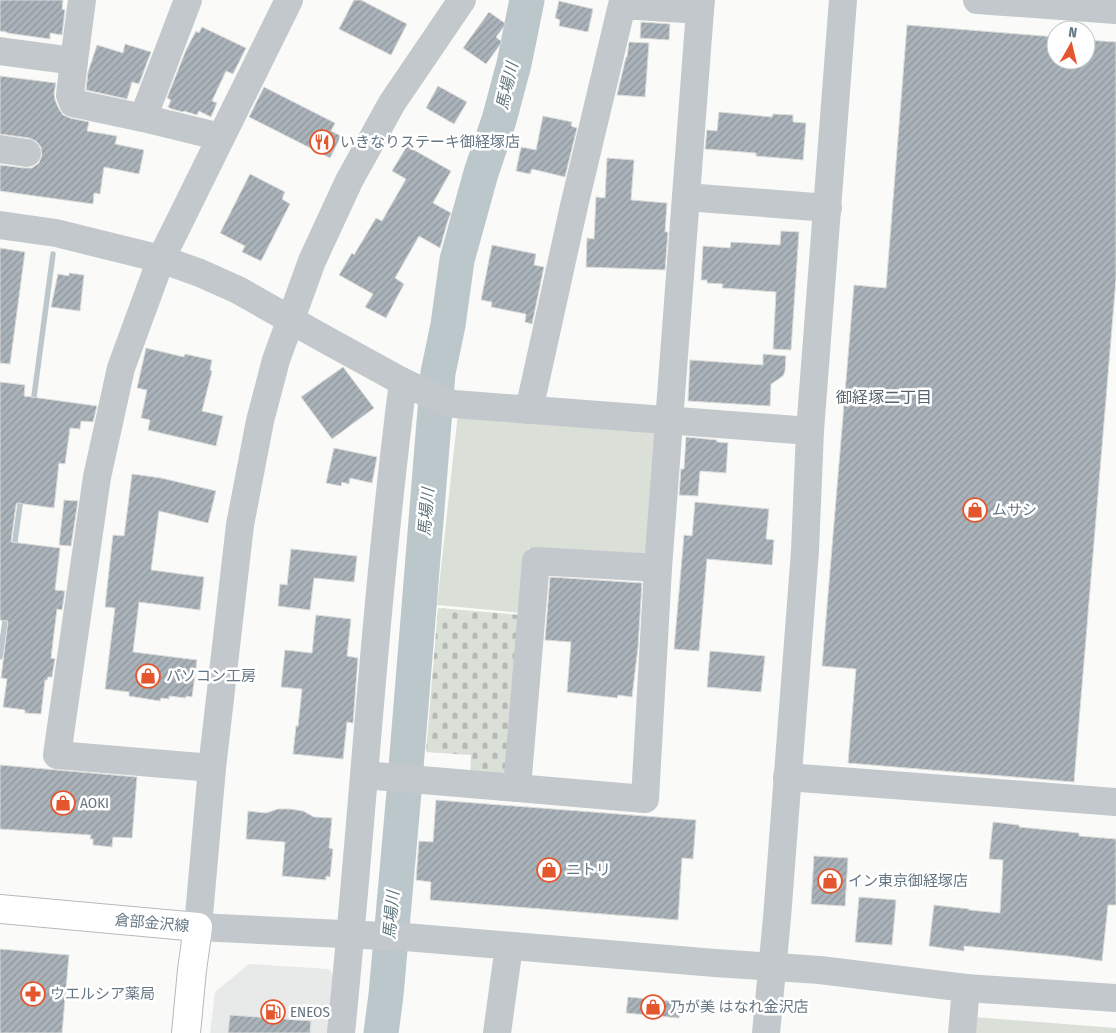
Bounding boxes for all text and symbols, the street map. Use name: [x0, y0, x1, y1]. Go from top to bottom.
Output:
north arrow: [1046, 20, 1096, 70]
text: N: [1067, 24, 1078, 42]
water label: 馬場川: [492, 59, 522, 112]
restaurant icon: いきなりステーキ御経塚店: [309, 129, 335, 155]
place label: いきなりステーキ御経塚店: [340, 133, 520, 151]
district label: 御経塚二丁目: [836, 388, 932, 407]
water label: 馬場川: [414, 485, 438, 537]
shop icon: ムサシ: [962, 497, 988, 523]
place label: ムサシ: [992, 501, 1037, 519]
shop icon: パソコン工房: [135, 663, 161, 689]
place label: パソコン工房: [166, 667, 256, 685]
shop icon: AOKI: [50, 790, 76, 816]
place label: AOKI: [80, 794, 109, 812]
shop icon: ニトリ: [536, 857, 562, 883]
place label: ニトリ: [566, 861, 611, 879]
shop icon: イン東京御経塚店: [817, 868, 843, 894]
place label: イン東京御経塚店: [848, 872, 968, 890]
water label: 馬場川: [379, 888, 403, 940]
street label: 倉部金沢線: [114, 911, 190, 935]
pharmacy icon: ウエルシア薬局: [20, 981, 46, 1007]
place label: ウエルシア薬局: [50, 985, 155, 1003]
shop icon: 乃が美 はなれ金沢店: [640, 994, 666, 1020]
place label: 乃が美 はなれ金沢店: [670, 998, 809, 1016]
fuel station icon: ENEOS: [260, 999, 286, 1025]
place label: ENEOS: [290, 1003, 330, 1021]

